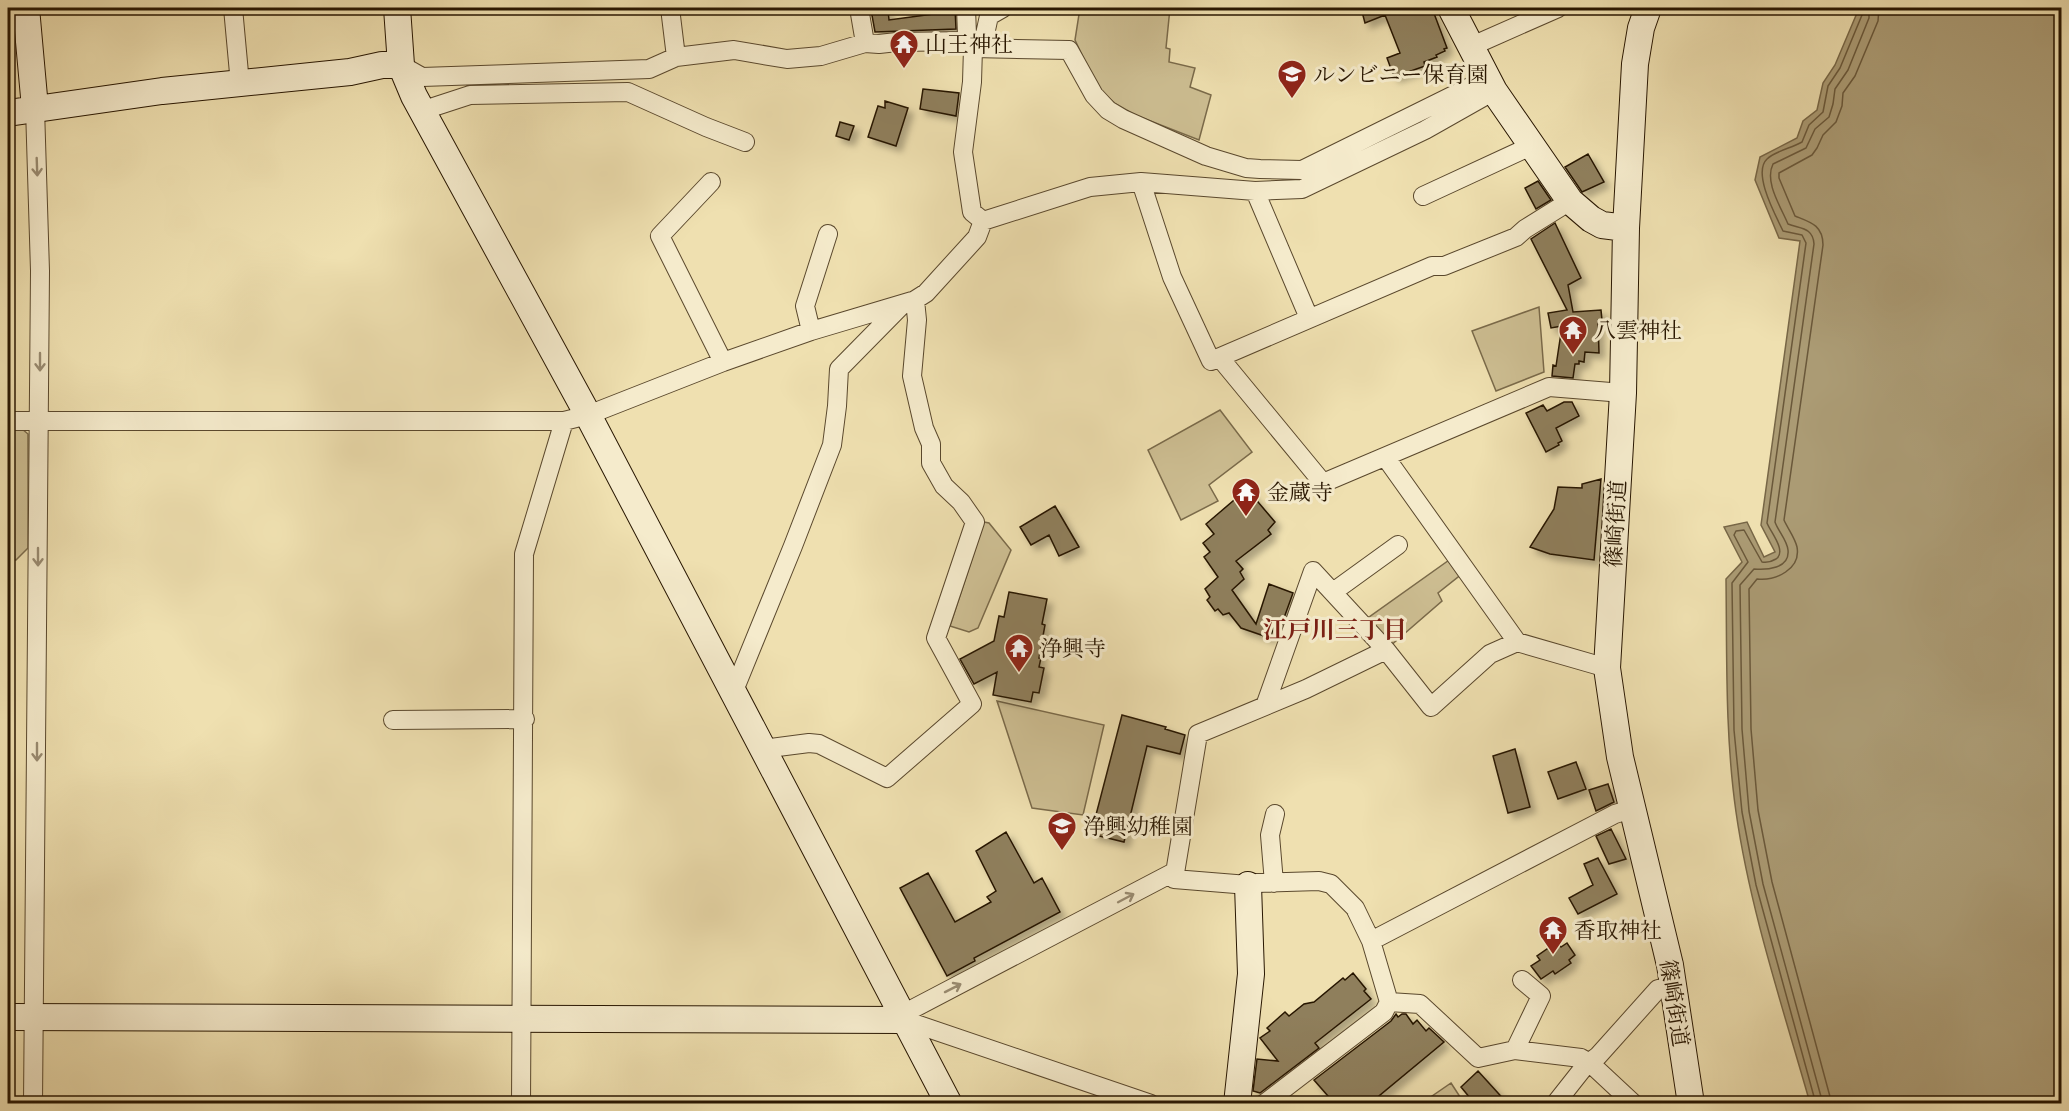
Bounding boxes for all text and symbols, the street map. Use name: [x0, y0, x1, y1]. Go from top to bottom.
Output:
temple icon: 山王神社: [888, 28, 920, 70]
place label: 山王神社: [925, 30, 1013, 59]
school or university icon: ルンビニー保育園: [1276, 58, 1308, 100]
place label: ルンビニー保育園: [1313, 60, 1488, 89]
one-way arrow: [31, 156, 42, 176]
temple icon: 八雲神社: [1557, 314, 1589, 356]
place label: 八雲神社: [1594, 316, 1682, 345]
one-way arrow: [34, 351, 46, 371]
temple icon: 金蔵寺: [1230, 476, 1262, 518]
place label: 金蔵寺: [1267, 478, 1333, 507]
street label: 篠崎街道: [1599, 479, 1632, 569]
one-way arrow: [32, 546, 44, 566]
district label: 江戸川三丁目: [1263, 614, 1407, 645]
temple icon: 浄興寺: [1003, 632, 1035, 674]
place label: 浄興寺: [1040, 634, 1106, 663]
one-way arrow: [31, 741, 43, 761]
school or university icon: 浄興幼稚園: [1046, 810, 1078, 852]
place label: 浄興幼稚園: [1083, 812, 1193, 841]
one-way arrow: [1117, 892, 1134, 904]
temple icon: 香取神社: [1537, 914, 1569, 956]
place label: 香取神社: [1574, 916, 1662, 945]
street label: 篠崎街道: [1653, 957, 1696, 1049]
one-way arrow: [943, 982, 961, 993]

